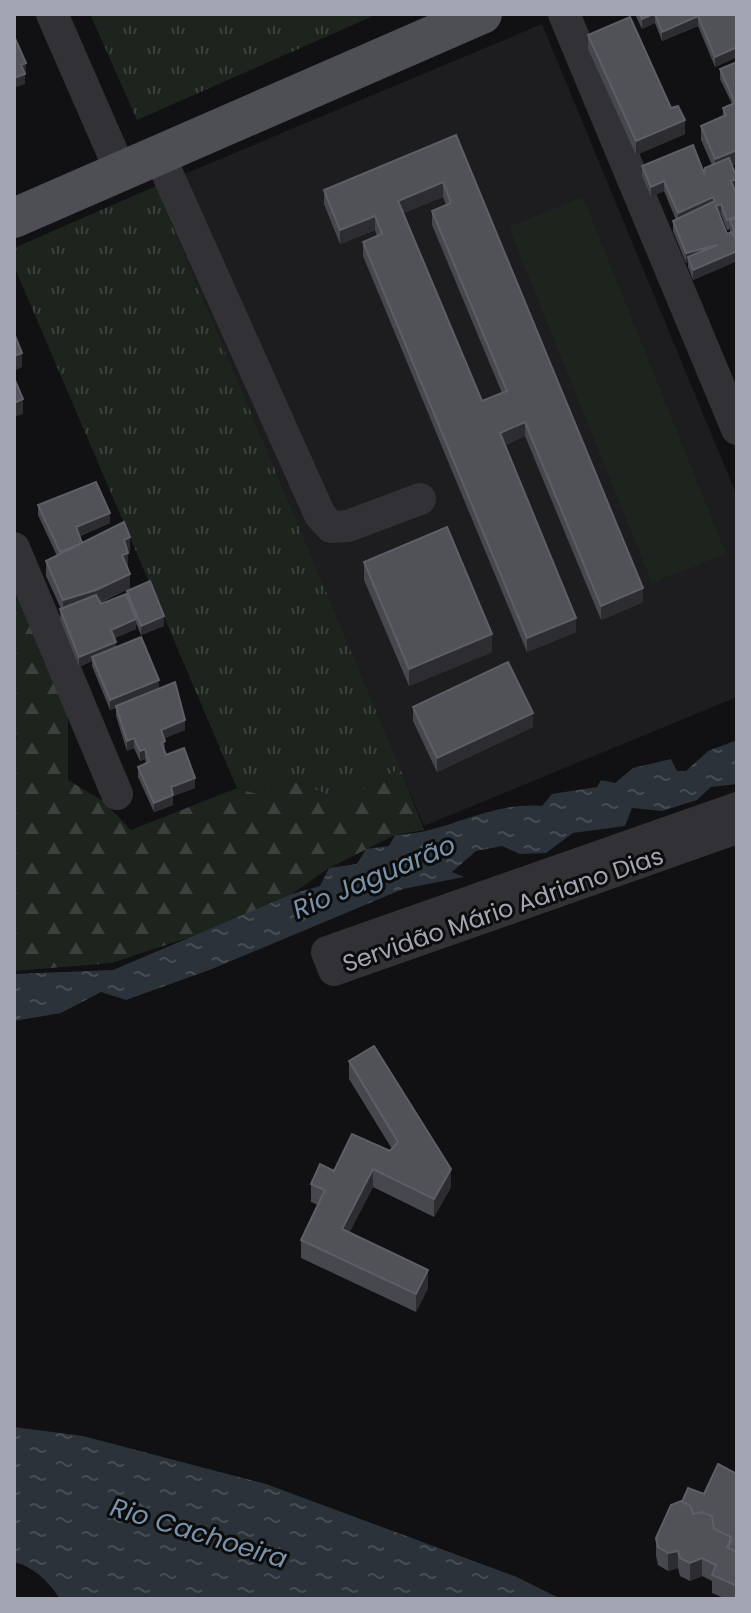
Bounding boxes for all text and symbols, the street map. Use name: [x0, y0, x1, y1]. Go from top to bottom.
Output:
water label: Rio Jaguarão: [287, 827, 461, 927]
street label: Servidão Mário Adriano Dias: [338, 839, 668, 980]
water label: Rio Cachoeira: [106, 1489, 292, 1577]

